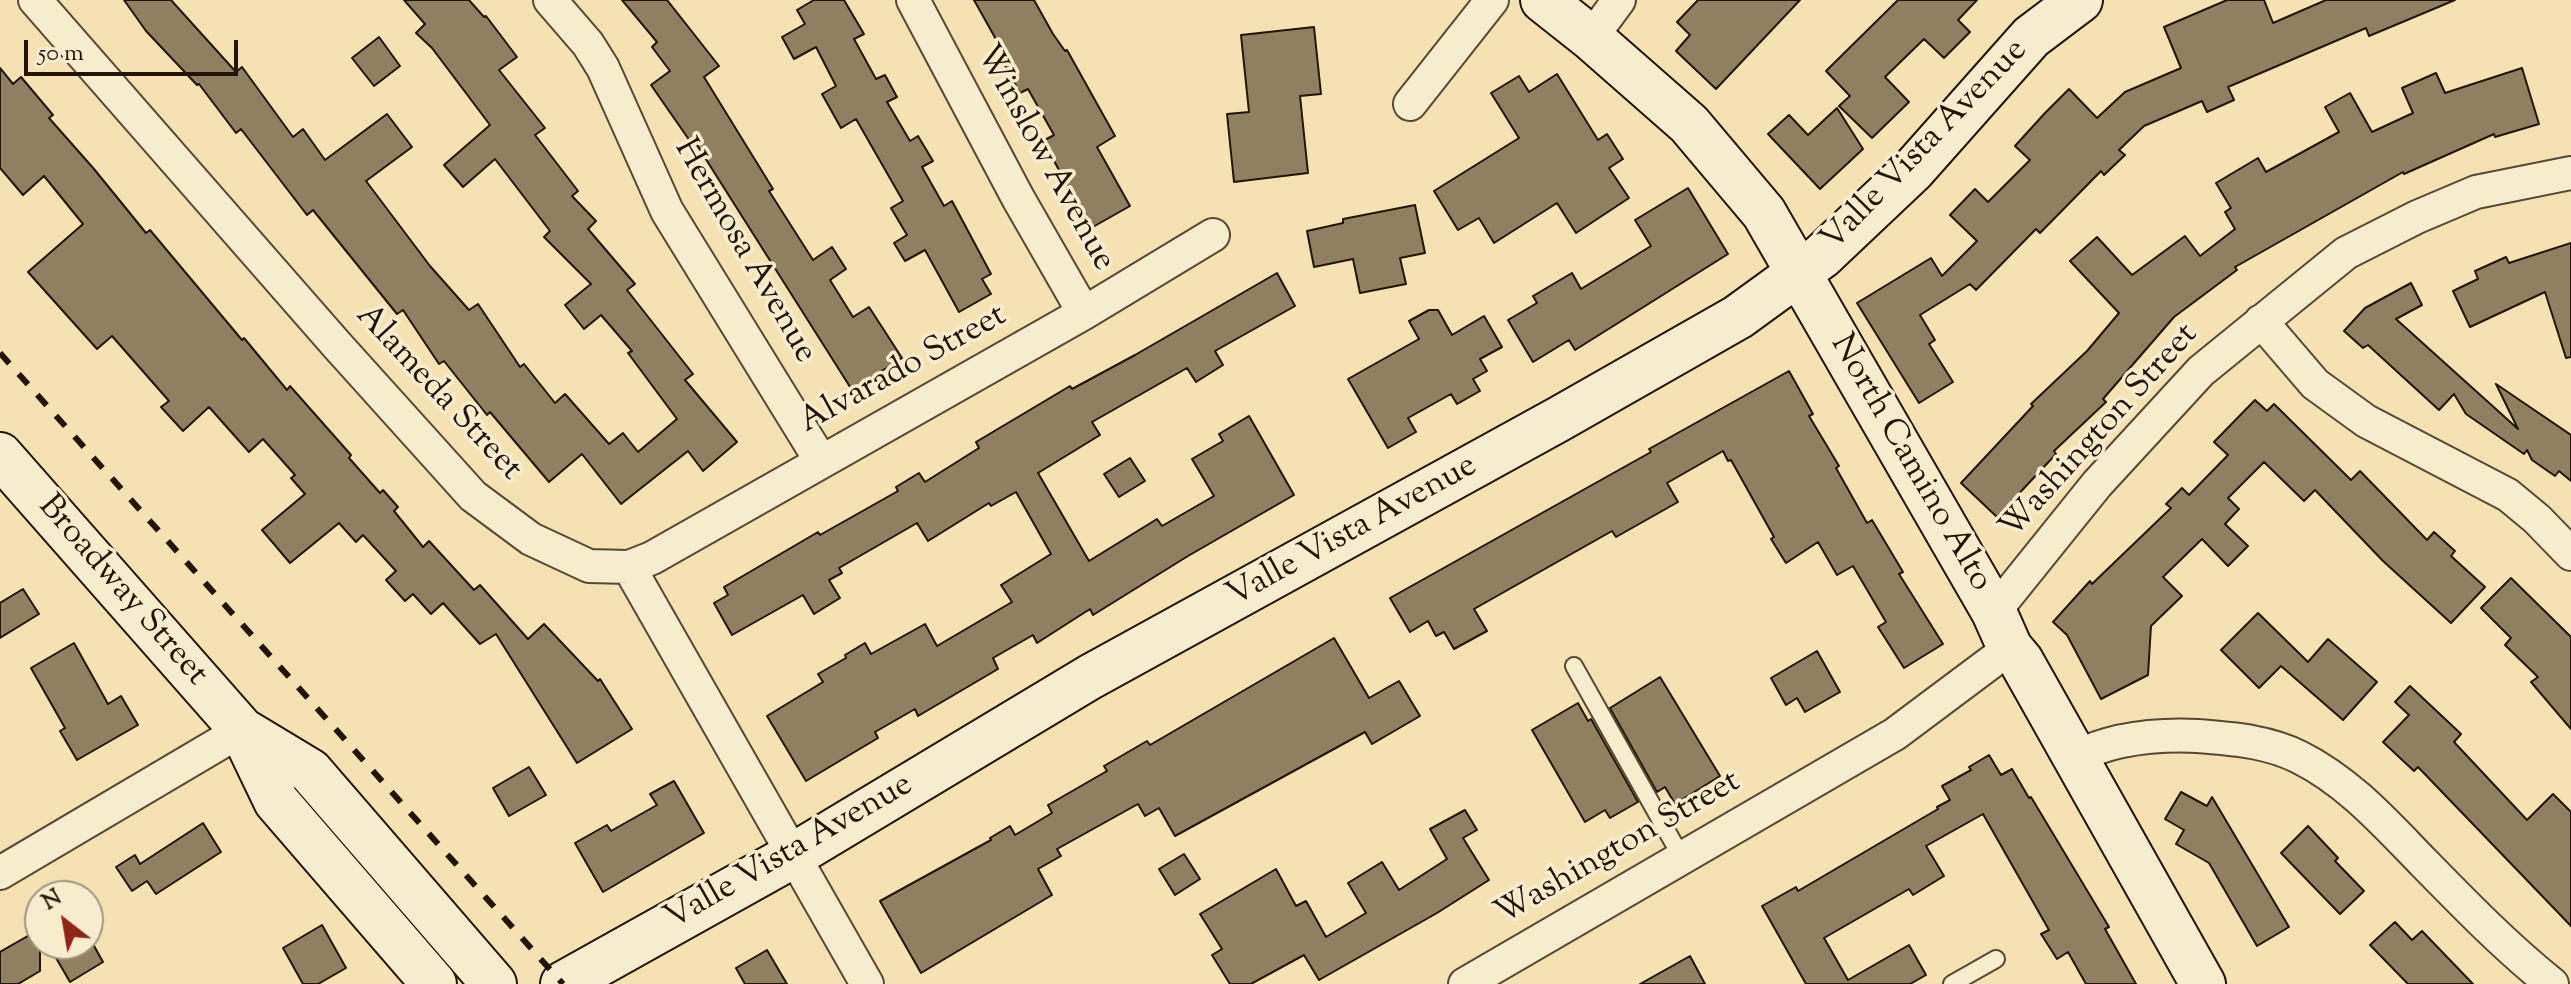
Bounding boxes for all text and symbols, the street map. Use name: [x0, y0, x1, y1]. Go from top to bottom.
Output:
scale bar: [28, 24, 242, 74]
street label: Valle Vista Avenue: [1814, 32, 2038, 262]
text: 50 m: [38, 37, 84, 71]
street label: Winslow Avenue: [964, 39, 1122, 279]
street label: Hermosa Avenue: [662, 133, 824, 371]
street label: Alameda Street: [345, 297, 529, 491]
street label: Alvarado Street: [793, 297, 1015, 445]
street label: Washington Street: [1993, 317, 2209, 549]
street label: North Camino Alto: [1819, 328, 1999, 600]
street label: Valle Vista Avenue: [1221, 447, 1485, 619]
street label: Broadway Street: [27, 488, 215, 696]
street label: Washington Street: [1489, 763, 1749, 937]
street label: Valle Vista Avenue: [659, 766, 921, 942]
north arrow: [24, 880, 104, 960]
text: N: [37, 883, 68, 919]

